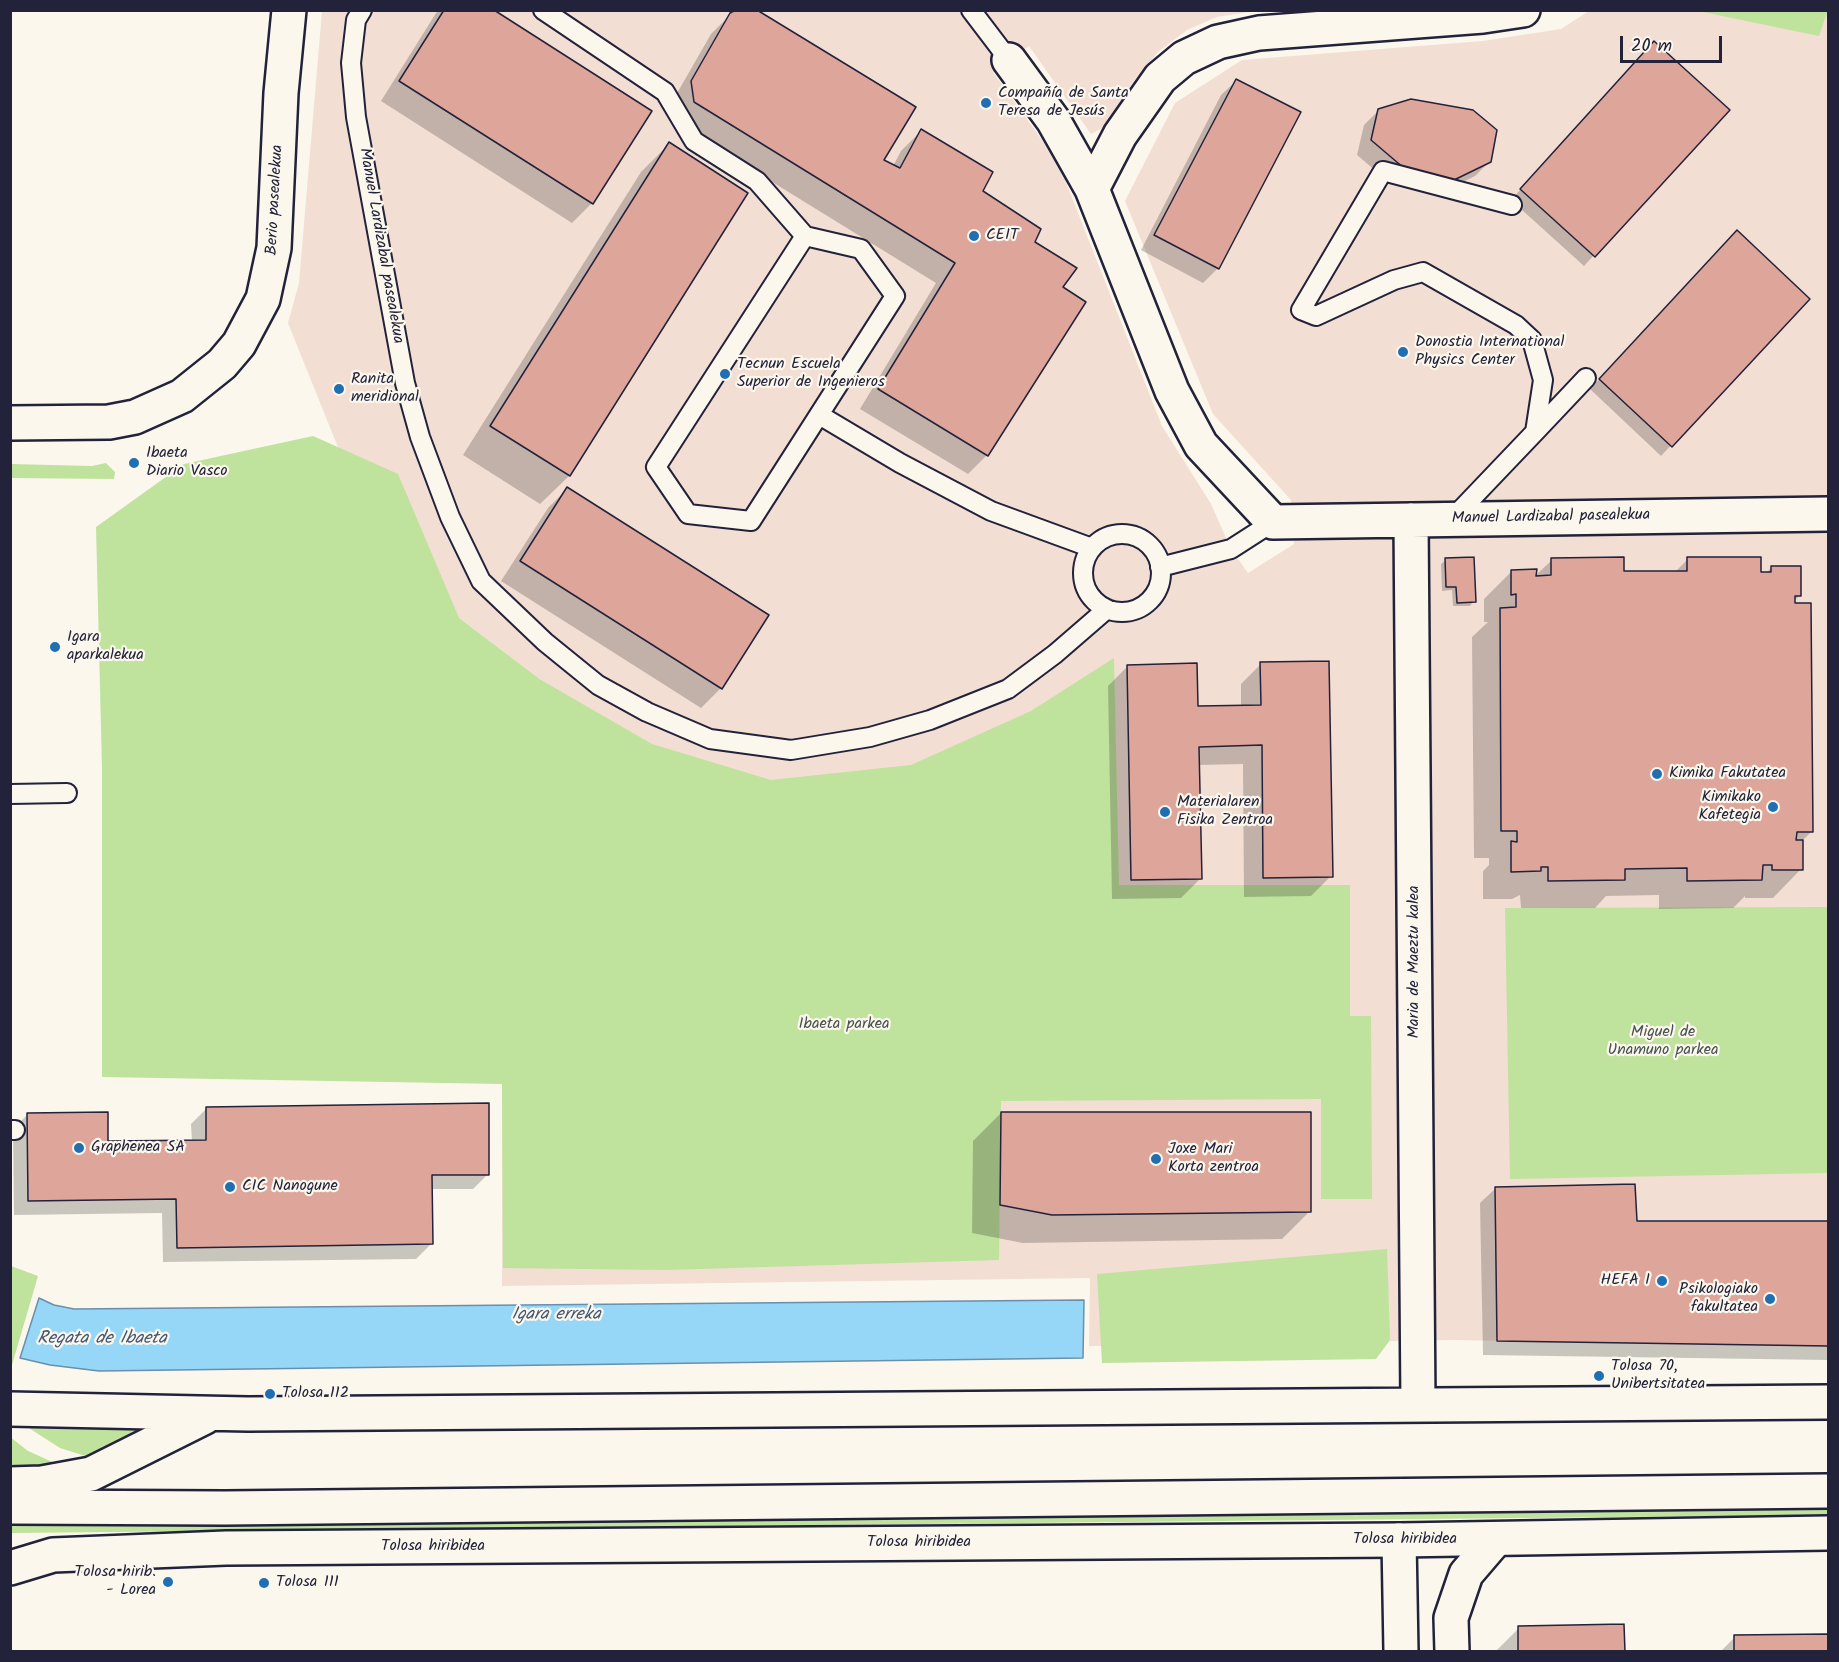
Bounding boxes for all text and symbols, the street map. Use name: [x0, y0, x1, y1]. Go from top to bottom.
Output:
scale bar: [1623, 24, 1725, 62]
text: 20 m: [1631, 32, 1672, 61]
place label: Compañía de Santa Teresa de Jesús: [998, 84, 1129, 122]
marker: Compañía de Santa Teresa de Jesús: [979, 96, 993, 110]
street label: Berio pasealekua: [264, 144, 288, 256]
street label: Manuel Lardizabal pasealekua: [353, 147, 407, 345]
place label: CEIT: [986, 226, 1018, 246]
marker: CEIT: [967, 229, 981, 243]
place label: Donostia International Physics Center: [1415, 333, 1564, 371]
marker: Donostia International Physics Center: [1396, 345, 1410, 359]
place label: Tecnun Escuela Superior de Ingenieros: [737, 355, 885, 393]
marker: Tecnun Escuela Superior de Ingenieros: [718, 367, 732, 381]
place label: Ranita meridional: [351, 370, 419, 408]
marker: Ranita meridional: [332, 382, 346, 396]
place label: Ibaeta Diario Vasco: [146, 444, 228, 482]
marker: Ibaeta Diario Vasco: [127, 456, 141, 470]
street label: Manuel Lardizabal pasealekua: [1452, 507, 1650, 529]
place label: Igara aparkalekua: [67, 628, 144, 666]
marker: Igara aparkalekua: [48, 640, 62, 654]
place label: Kimika Fakutatea: [1669, 764, 1786, 784]
marker: Kimika Fakutatea: [1650, 767, 1664, 781]
place label: Kimikako Kafetegia: [1699, 788, 1761, 826]
place label: Materialaren Fisika Zentroa: [1177, 793, 1273, 831]
marker: Kimikako Kafetegia: [1766, 800, 1780, 814]
marker: Materialaren Fisika Zentroa: [1158, 805, 1172, 819]
street label: Maria de Maeztu kalea: [1405, 885, 1425, 1039]
park label: Ibaeta parkea: [799, 1015, 889, 1035]
park label: Miguel de Unamuno parkea: [1608, 1023, 1718, 1061]
place label: Graphenea SA: [91, 1138, 185, 1158]
place label: Joxe Mari Korta zentroa: [1168, 1140, 1259, 1178]
marker: Graphenea SA: [72, 1141, 86, 1155]
marker: Joxe Mari Korta zentroa: [1149, 1152, 1163, 1166]
place label: CIC Nanogune: [242, 1177, 338, 1197]
marker: CIC Nanogune: [223, 1180, 237, 1194]
place label: HEFA I: [1600, 1271, 1650, 1291]
marker: HEFA I: [1655, 1274, 1669, 1288]
place label: Psikologiako fakultatea: [1679, 1280, 1758, 1318]
marker: Psikologiako fakultatea: [1763, 1292, 1777, 1306]
water label: Igara erreka: [511, 1305, 601, 1327]
water label: Regata de Ibaeta: [37, 1329, 167, 1351]
place label: Tolosa 70, Unibertsitatea: [1611, 1357, 1705, 1395]
marker: Tolosa 70, Unibertsitatea: [1592, 1369, 1606, 1383]
place label: Tolosa 112: [282, 1384, 349, 1404]
marker: Tolosa 112: [263, 1387, 277, 1401]
street label: Tolosa hiribidea: [1353, 1530, 1457, 1550]
street label: Tolosa hiribidea: [867, 1533, 971, 1553]
street label: Tolosa hiribidea: [381, 1537, 485, 1557]
place label: Tolosa hirib. - Lorea: [75, 1563, 156, 1601]
place label: Tolosa 111: [276, 1573, 339, 1593]
marker: Tolosa hirib. - Lorea: [161, 1575, 175, 1589]
marker: Tolosa 111: [257, 1576, 271, 1590]

